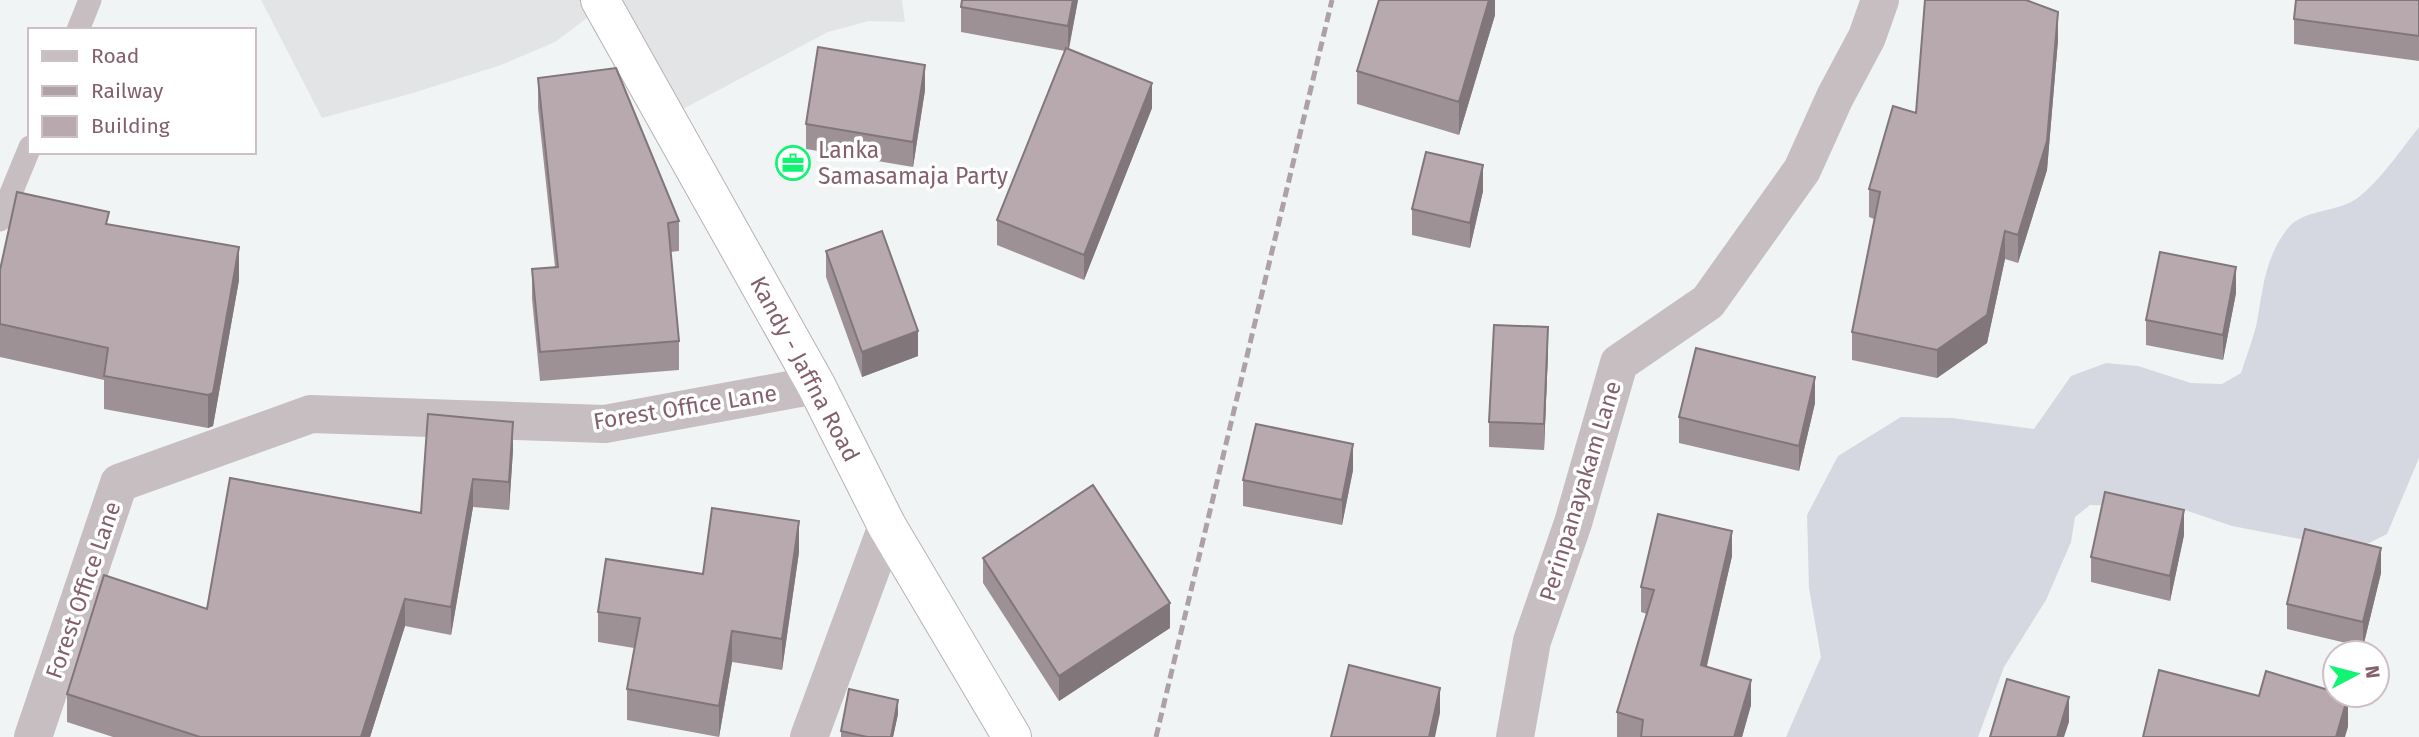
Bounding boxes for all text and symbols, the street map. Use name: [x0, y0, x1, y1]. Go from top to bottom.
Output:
legend: [28, 28, 256, 154]
text: Road: [91, 43, 139, 69]
text: Railway: [91, 78, 164, 104]
text: Building: [91, 113, 170, 139]
place label: Lanka Samasamaja Party: [818, 136, 1009, 190]
office icon: Lanka Samasamaja Party: [774, 144, 812, 182]
street label: Kandy - Jaffna Road: [744, 271, 866, 467]
street label: Perinpanayakam Lane: [1533, 378, 1627, 604]
street label: Forest Office Lane: [591, 379, 779, 435]
street label: Forest Office Lane: [40, 498, 126, 682]
north arrow: [2321, 639, 2391, 709]
text: N: [2360, 664, 2385, 680]

